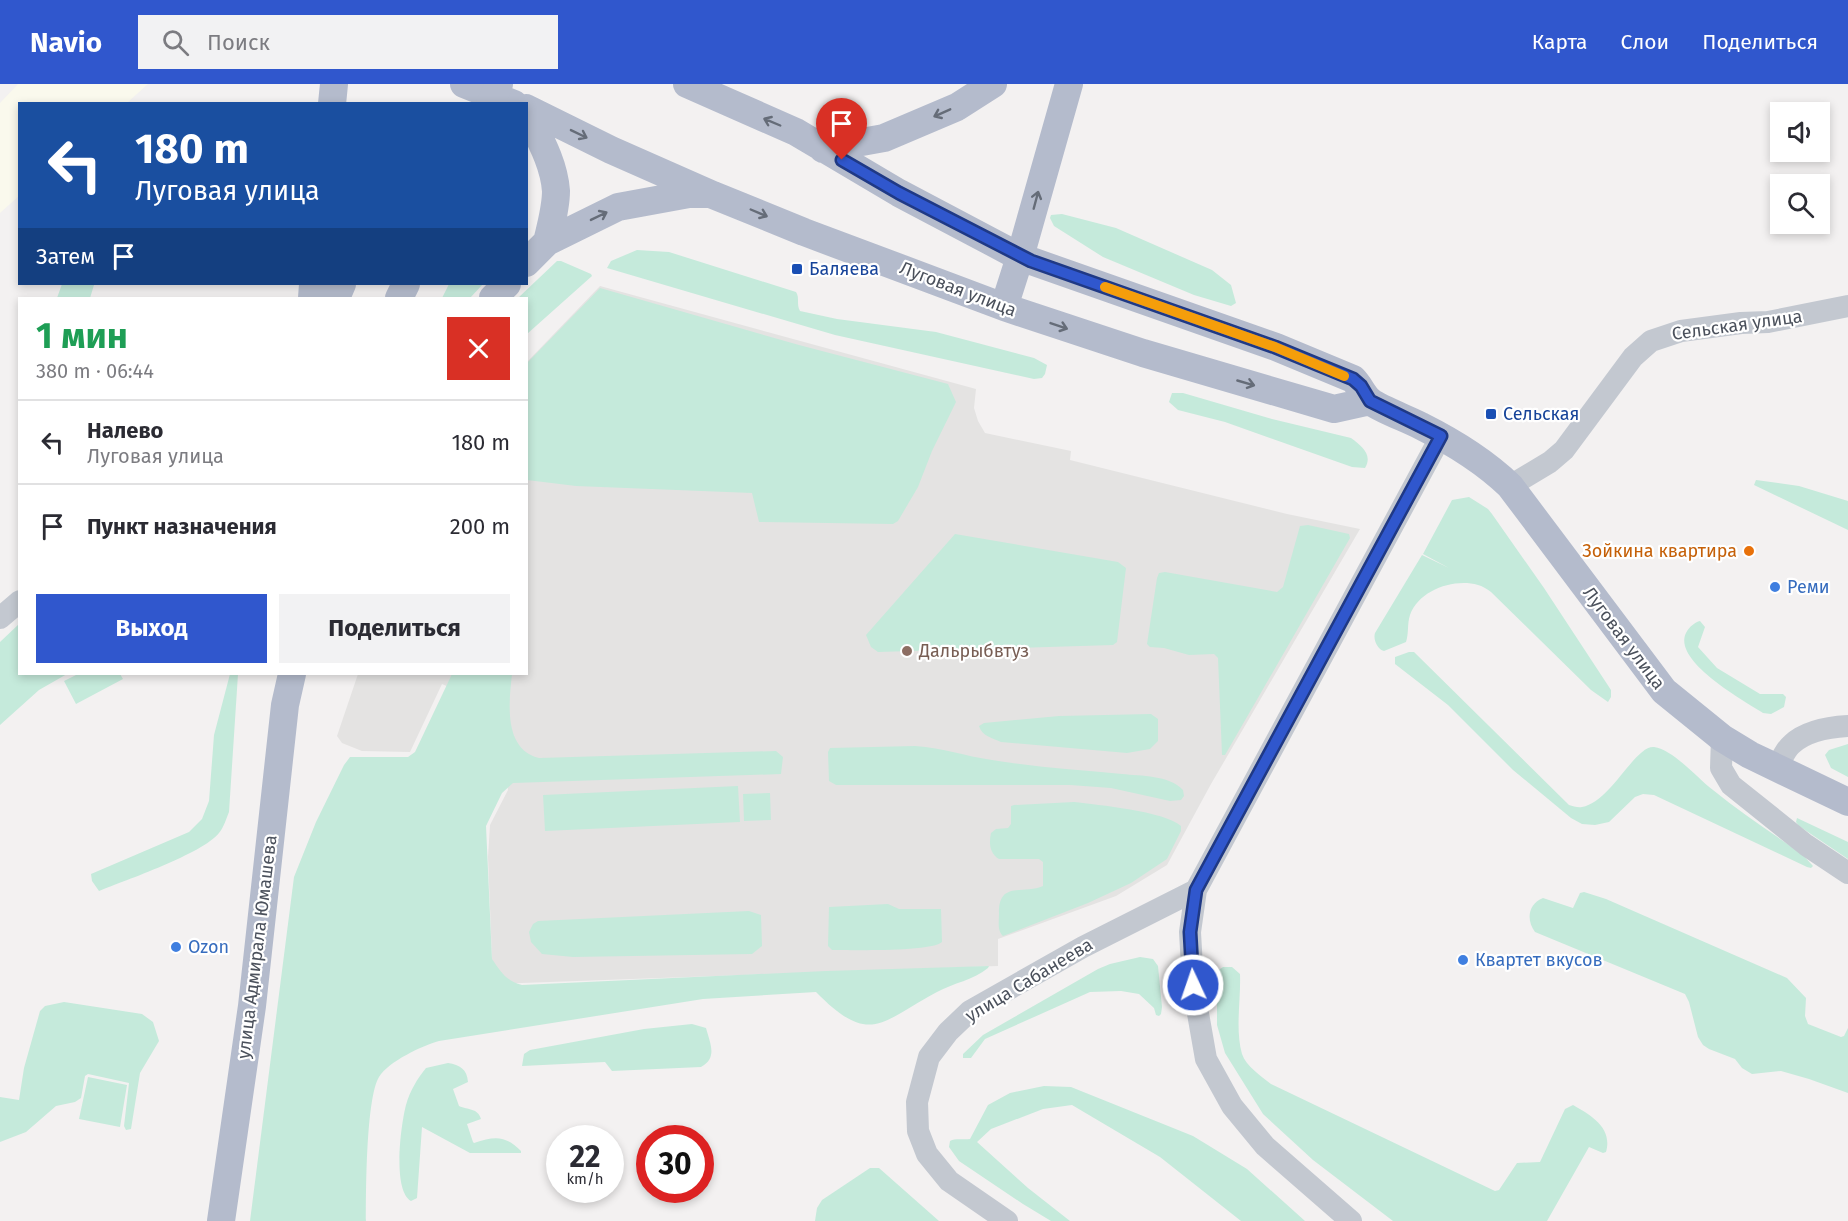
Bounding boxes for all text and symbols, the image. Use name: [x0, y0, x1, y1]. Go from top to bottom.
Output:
search box: [138, 15, 558, 69]
text: Navio: [30, 26, 102, 59]
icon: search: [159, 26, 192, 59]
text: Поиск: [207, 29, 270, 56]
text: Карта: [1532, 29, 1588, 55]
text: Слои: [1621, 29, 1669, 55]
text: Поделиться: [1702, 29, 1818, 55]
pin: [816, 98, 867, 160]
map controls: [1770, 102, 1830, 234]
button: sound: [1770, 102, 1830, 162]
icon: arrive: [825, 107, 858, 140]
one-way arrow: [934, 108, 952, 119]
one-way arrow: [763, 116, 781, 127]
text: 180 m: [135, 124, 249, 174]
icon: left: [36, 126, 114, 204]
one-way arrow: [570, 128, 587, 140]
button: search: [1770, 174, 1830, 234]
text: Луговая улица: [135, 175, 320, 207]
one-way arrow: [1031, 191, 1042, 210]
one-way arrow: [749, 208, 768, 219]
one-way arrow: [590, 210, 608, 222]
icon: arrive: [107, 240, 140, 273]
text: Затем: [36, 243, 95, 270]
street label: Луговая улица: [897, 257, 1019, 321]
place label: Баляева: [809, 258, 879, 280]
marker: Баляева: [790, 262, 804, 276]
street label: Сельская улица: [1670, 305, 1804, 345]
text: 1 мин: [36, 314, 128, 358]
button: close: [447, 317, 510, 380]
one-way arrow: [1049, 321, 1068, 332]
text: 380 m · 06:44: [36, 359, 154, 383]
one-way arrow: [1236, 378, 1255, 389]
place label: Сельская: [1503, 403, 1579, 425]
marker: Сельская: [1484, 407, 1498, 421]
text: Налево: [87, 417, 163, 444]
icon: left: [36, 426, 69, 459]
text: 180 m: [451, 429, 510, 456]
text: Луговая улица: [87, 444, 224, 468]
icon: arrive: [36, 510, 69, 543]
text: Пункт назначения: [87, 513, 277, 540]
text: 200 m: [450, 513, 510, 540]
place label: Зойкина квартира: [1582, 540, 1737, 562]
marker: Зойкина квартира: [1742, 544, 1756, 558]
place label: Реми: [1787, 576, 1830, 598]
marker: Реми: [1768, 580, 1782, 594]
street label: Луговая улица: [1578, 582, 1670, 694]
button: Выход: [36, 594, 267, 663]
button: Поделиться: [279, 594, 510, 663]
place label: Дальрыбвтуз: [918, 640, 1029, 662]
marker: Дальрыбвтуз: [900, 644, 914, 658]
street label: улица Адмирала Юмашева: [232, 834, 282, 1060]
street label: улица Сабанеева: [961, 933, 1097, 1027]
place label: Ozon: [188, 936, 229, 958]
marker: Ozon: [169, 940, 183, 954]
place label: Квартет вкусов: [1475, 949, 1603, 971]
position arrow: [1161, 953, 1225, 1017]
marker: Квартет вкусов: [1456, 953, 1470, 967]
speed limit sign: 30: [636, 1125, 714, 1203]
text: 22: [569, 1139, 601, 1175]
text: km/h: [566, 1170, 604, 1188]

